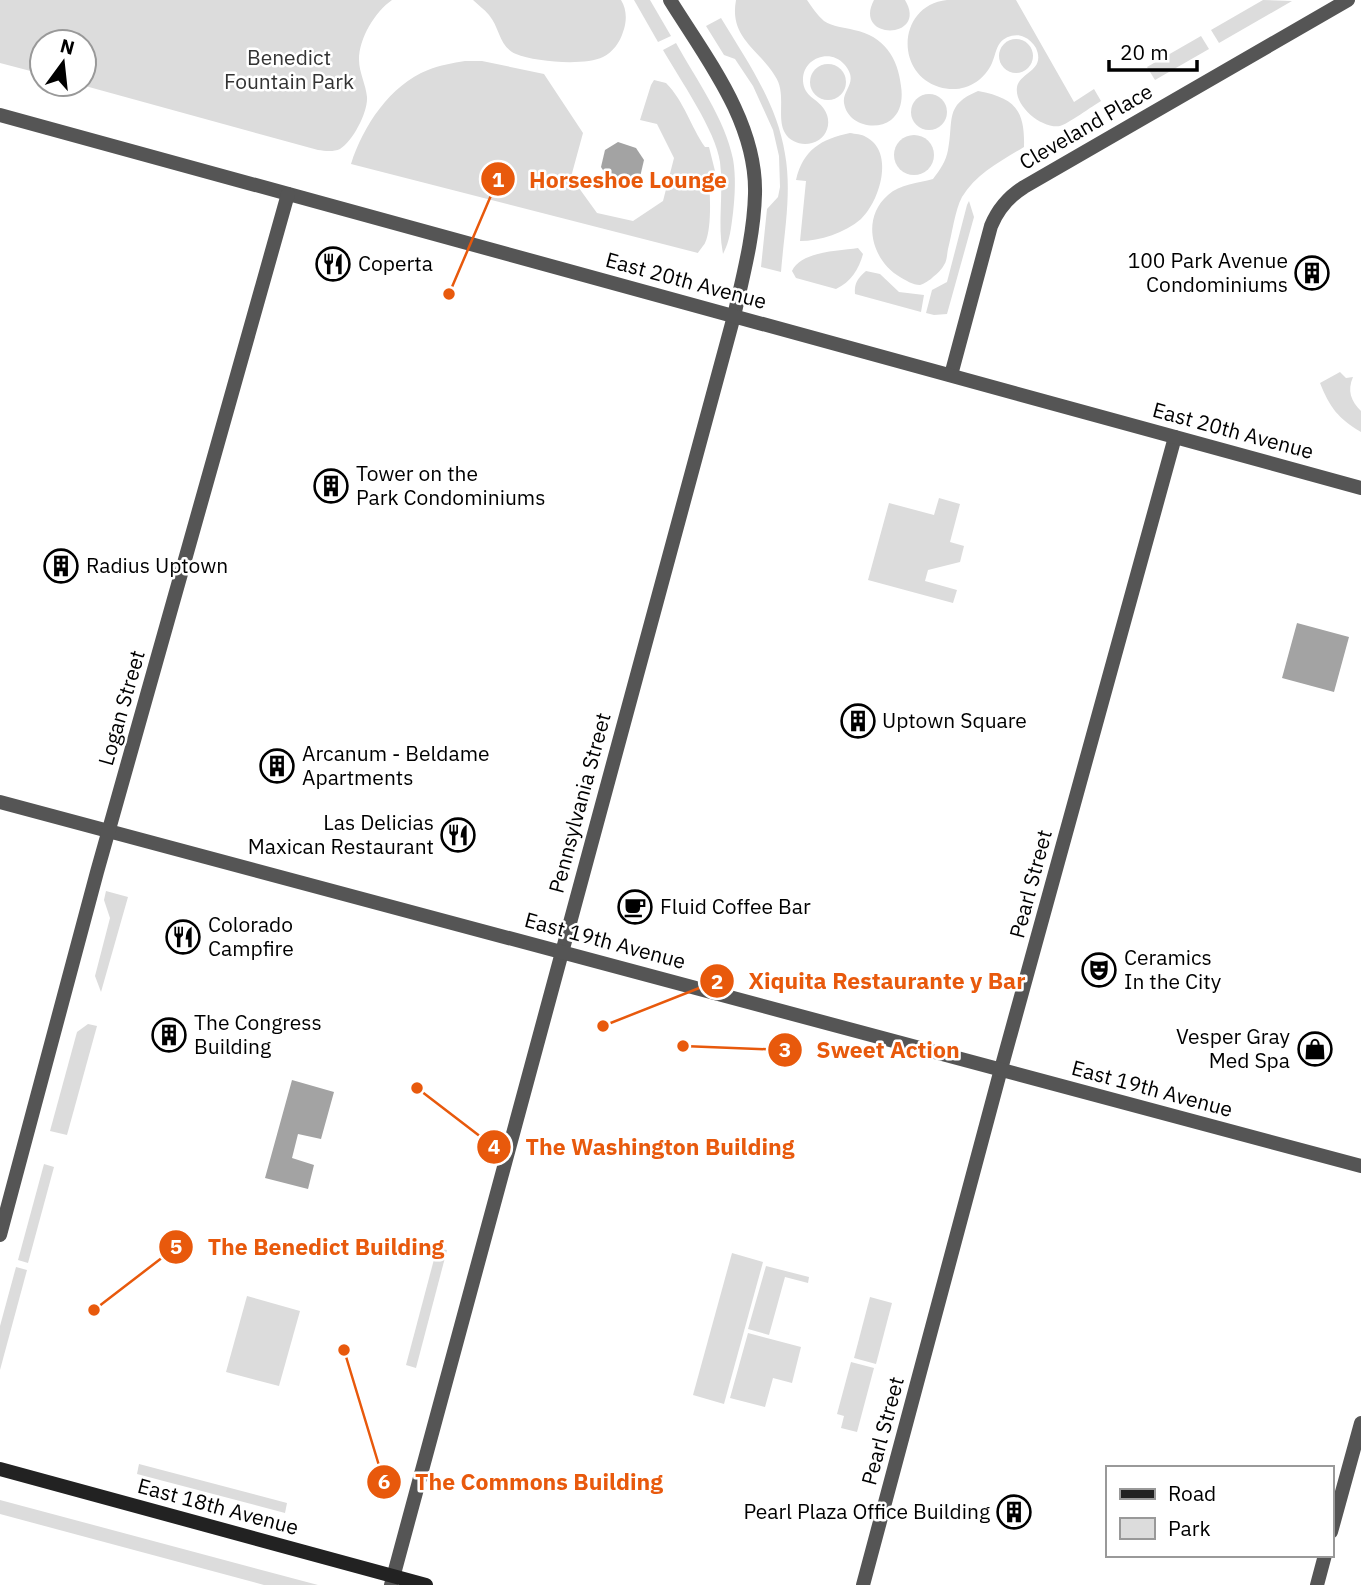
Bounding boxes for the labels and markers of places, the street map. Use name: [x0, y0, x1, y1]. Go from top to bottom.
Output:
callout: Horseshoe Lounge: [480, 157, 741, 201]
restaurant icon: Coperta: [314, 245, 352, 283]
place label: 100 Park Avenue Condominiums: [1128, 246, 1288, 298]
place label: Coperta: [358, 249, 433, 277]
building icon: 100 Park Avenue Condominiums: [1293, 254, 1331, 292]
place label: Tower on the Park Condominiums: [356, 459, 545, 511]
building icon: Tower on the Park Condominiums: [312, 467, 350, 505]
building icon: Radius Uptown: [42, 547, 80, 585]
place label: Radius Uptown: [86, 551, 228, 579]
building icon: Uptown Square: [839, 702, 877, 740]
place label: Uptown Square: [882, 706, 1027, 734]
place label: Arcanum - Beldame Apartments: [302, 739, 490, 791]
building icon: Arcanum - Beldame Apartments: [258, 747, 296, 785]
place label: Las Delicias Maxican Restaurant: [248, 808, 434, 860]
restaurant icon: Las Delicias Maxican Restaurant: [439, 816, 477, 854]
cafe icon: Fluid Coffee Bar: [616, 888, 654, 926]
place label: Fluid Coffee Bar: [660, 892, 811, 920]
place label: Colorado Campfire: [208, 910, 294, 962]
restaurant icon: Colorado Campfire: [164, 918, 202, 956]
place label: Ceramics In the City: [1124, 943, 1222, 995]
theatre icon: Ceramics In the City: [1080, 951, 1118, 989]
callout: Xiquita Restaurante y Bar: [700, 959, 1040, 1003]
place label: The Congress Building: [194, 1008, 322, 1060]
building icon: The Congress Building: [150, 1016, 188, 1054]
place label: Vesper Gray Med Spa: [1176, 1022, 1291, 1074]
callout: Sweet Action: [767, 1028, 974, 1072]
shop icon: Vesper Gray Med Spa: [1296, 1030, 1334, 1068]
callout: The Washington Building: [476, 1125, 808, 1169]
callout: The Benedict Building: [159, 1225, 459, 1269]
callout: The Commons Building: [366, 1460, 677, 1504]
building icon: Pearl Plaza Office Building: [995, 1493, 1033, 1531]
place label: Pearl Plaza Office Building: [743, 1497, 990, 1525]

